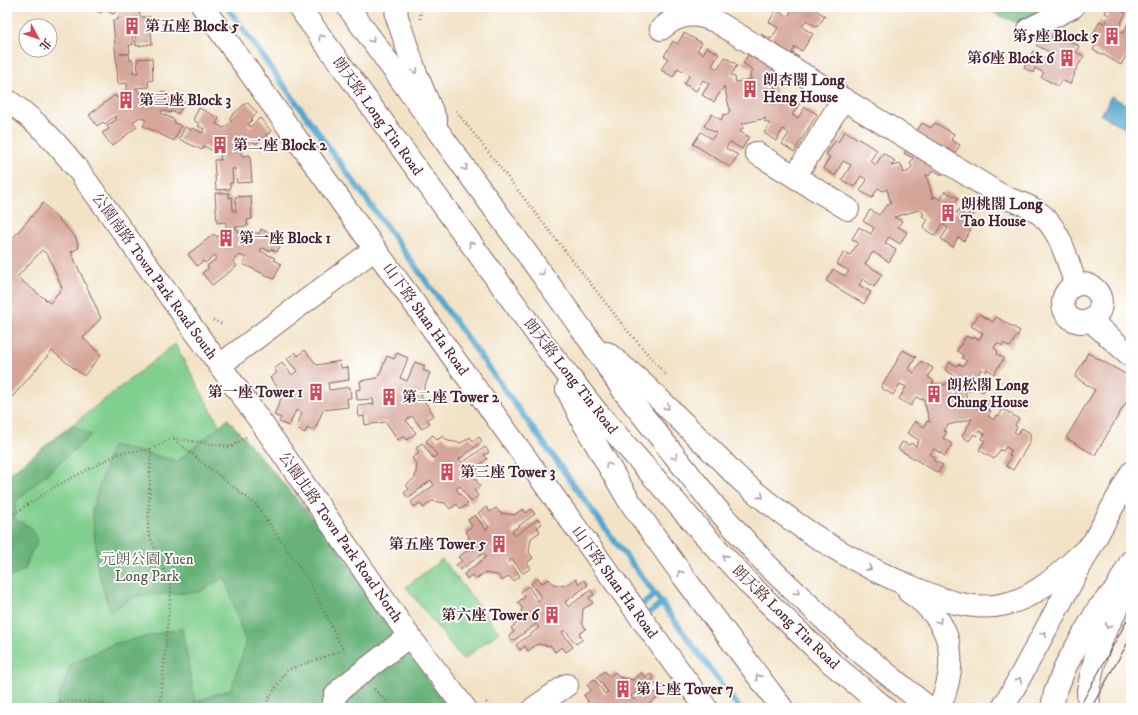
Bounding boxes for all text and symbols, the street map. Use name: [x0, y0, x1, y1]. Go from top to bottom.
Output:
building icon: 第五座 Block 5: [122, 16, 142, 36]
place label: 第五座 Block 5: [145, 17, 239, 36]
north arrow: [18, 18, 58, 58]
building icon: 第5座 Block 5: [1102, 26, 1122, 46]
place label: 第5座 Block 5: [1013, 27, 1100, 46]
one-way arrow: [318, 34, 325, 41]
text: 北: [36, 35, 54, 52]
one-way arrow: [367, 35, 374, 42]
building icon: 第6座 Block 6: [1057, 48, 1077, 68]
place label: 第6座 Block 6: [967, 49, 1055, 68]
street label: 朗天路 Long Tin Road: [328, 53, 427, 180]
one-way arrow: [410, 68, 419, 75]
place label: 朗杏閣 Long Heng House: [763, 71, 845, 107]
building icon: 朗杏閣 Long Heng House: [740, 79, 760, 99]
building icon: 第三座 Block 3: [116, 90, 136, 110]
place label: 第三座 Block 3: [139, 91, 231, 110]
building icon: 第二座 Block 2: [210, 135, 230, 155]
place label: 第二座 Block 2: [233, 136, 327, 155]
one-way arrow: [460, 164, 468, 171]
street label: 公園南路 Town Park Road South: [88, 189, 222, 363]
place label: 朗桃閣 Long Tao House: [960, 195, 1043, 231]
building icon: 朗桃閣 Long Tao House: [938, 203, 958, 223]
building icon: 第一座 Block 1: [216, 228, 236, 248]
place label: 第一座 Block 1: [239, 229, 331, 248]
one-way arrow: [469, 241, 476, 248]
street label: 山下路 Shan Ha Road: [378, 259, 473, 380]
one-way arrow: [537, 269, 544, 276]
street label: 朗天路 Long Tin Road: [519, 315, 622, 438]
place label: 朗松閣 Long Chung House: [947, 376, 1029, 412]
building icon: 第一座 Tower 1: [306, 382, 326, 402]
place label: 第一座 Tower 1: [208, 383, 303, 402]
building icon: 朗松閣 Long Chung House: [924, 384, 944, 404]
building icon: 第二座 Tower 2: [379, 387, 399, 407]
place label: 第二座 Tower 2: [402, 388, 500, 407]
one-way arrow: [662, 402, 670, 410]
street label: 公園北路 Town Park Road North: [274, 448, 407, 626]
one-way arrow: [671, 452, 678, 459]
building icon: 第三座 Tower 3: [437, 462, 457, 482]
one-way arrow: [606, 462, 613, 469]
place label: 第三座 Tower 3: [460, 463, 556, 482]
one-way arrow: [756, 492, 763, 499]
street label: 山下路 Shan Ha Road: [567, 522, 662, 643]
building icon: 第五座 Tower 5: [489, 534, 509, 554]
place label: 第五座 Tower 5: [389, 535, 487, 554]
park label: 元朗公園 Yuen Long Park: [100, 550, 194, 586]
one-way arrow: [722, 554, 729, 562]
street label: 朗天路 Long Tin Road: [728, 561, 844, 674]
one-way arrow: [865, 563, 872, 571]
one-way arrow: [678, 570, 685, 577]
one-way arrow: [792, 588, 799, 595]
building icon: 第六座 Tower 6: [542, 605, 562, 625]
place label: 第六座 Tower 6: [441, 606, 540, 625]
one-way arrow: [934, 617, 942, 624]
one-way arrow: [1105, 621, 1113, 629]
one-way arrow: [1039, 631, 1046, 638]
one-way arrow: [756, 674, 763, 681]
one-way arrow: [1014, 677, 1021, 684]
building icon: 第七座 Tower 7: [613, 679, 633, 699]
place label: 第七座 Tower 7: [636, 680, 734, 699]

